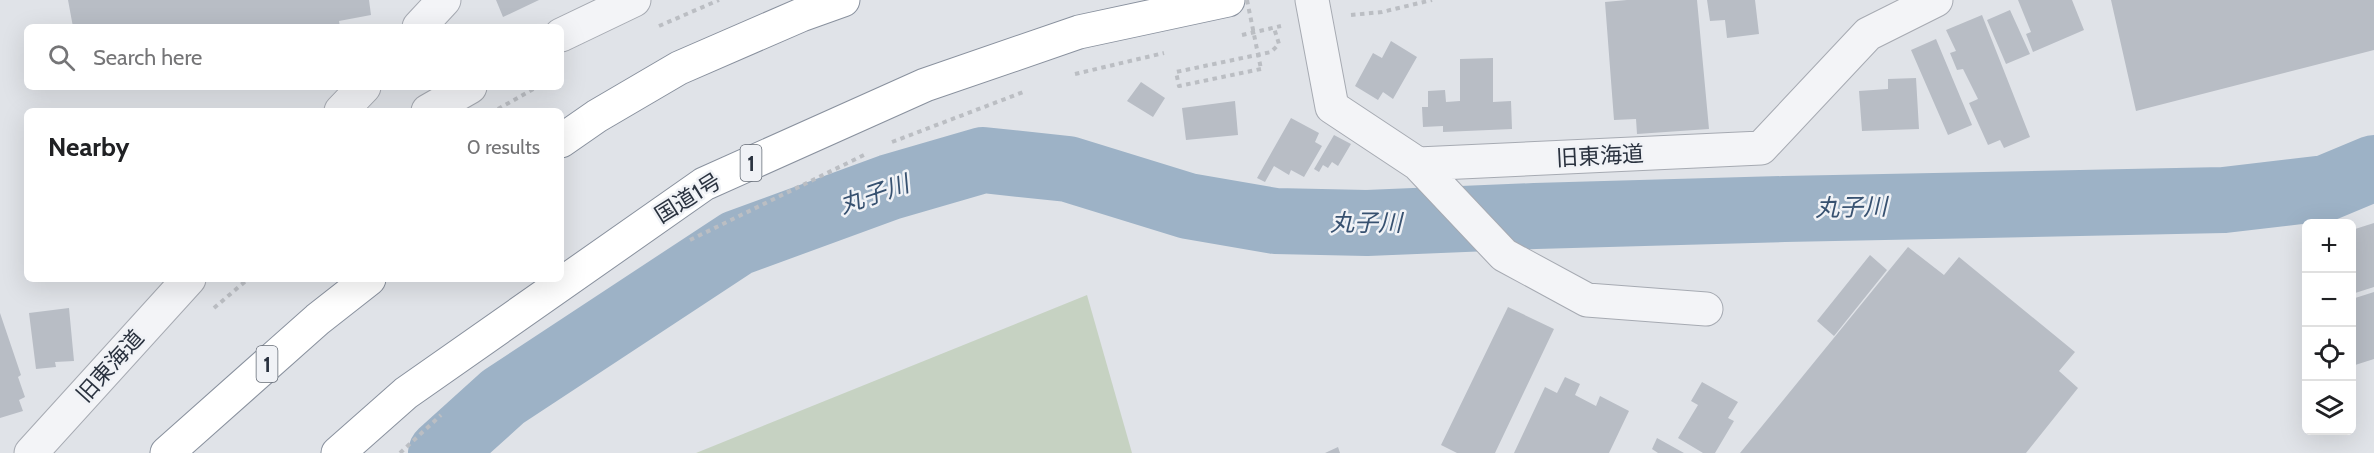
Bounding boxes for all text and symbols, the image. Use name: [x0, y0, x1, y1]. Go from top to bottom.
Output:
search box: [24, 24, 564, 90]
icon: search: [45, 41, 78, 74]
text: Search here: [93, 44, 202, 71]
text: Nearby: [48, 131, 129, 163]
text: 0 results: [467, 135, 540, 159]
street label: 旧東海道: [1555, 140, 1645, 172]
road number: 1: [740, 145, 762, 181]
street label: 国道1号: [650, 167, 726, 229]
water label: 丸子川: [835, 168, 916, 219]
water label: 丸子川: [1815, 192, 1890, 222]
water label: 丸子川: [1330, 208, 1405, 237]
map controls: [2302, 219, 2356, 435]
button: +: [2302, 219, 2356, 273]
button: −: [2302, 273, 2356, 327]
street label: 旧東海道: [71, 324, 149, 408]
button: locate: [2302, 327, 2356, 381]
road number: 1: [256, 346, 278, 382]
button: layers: [2302, 381, 2356, 435]

